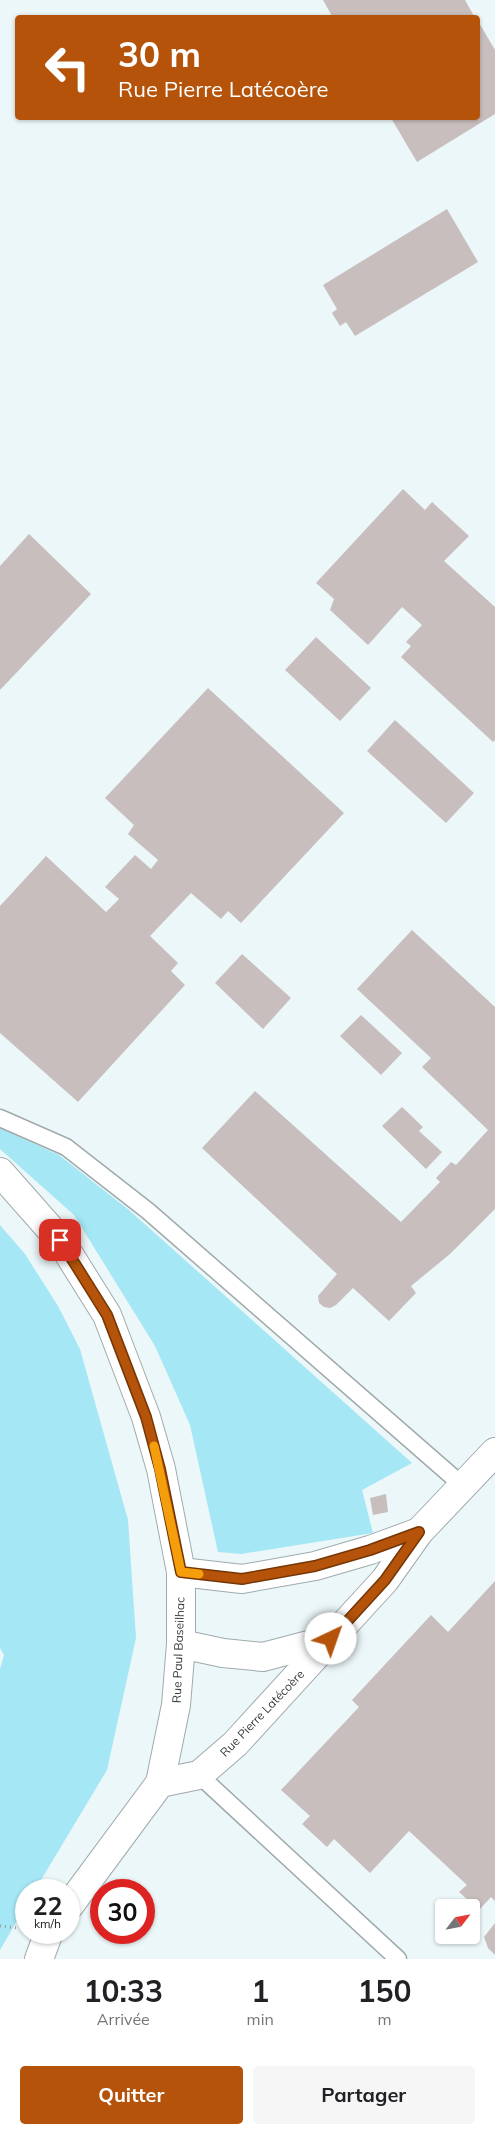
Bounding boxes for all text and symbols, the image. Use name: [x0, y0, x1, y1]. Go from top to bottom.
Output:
text: 30 m: [118, 32, 201, 76]
icon: left: [35, 35, 100, 100]
text: Rue Pierre Latécoère: [118, 75, 328, 103]
pin: [39, 1219, 81, 1261]
icon: arrive: [46, 1226, 74, 1254]
street label: Rue Paul Baseilhac: [169, 1597, 187, 1703]
position arrow: [304, 1612, 356, 1664]
street label: Rue Pierre Latécoère: [217, 1667, 307, 1759]
speed limit sign: 30: [90, 1879, 155, 1944]
text: 22: [32, 1890, 63, 1921]
north arrow: [435, 1899, 480, 1944]
map controls: [435, 1899, 480, 1944]
text: km/h: [34, 1916, 61, 1931]
text: 10:33: [84, 1972, 163, 2010]
text: 1: [251, 1972, 269, 2010]
text: 150: [357, 1972, 411, 2010]
text: Arrivée: [97, 2009, 150, 2029]
text: min: [247, 2009, 274, 2029]
text: m: [377, 2009, 391, 2029]
button: Quitter: [20, 2066, 243, 2124]
button: Partager: [253, 2066, 475, 2124]

